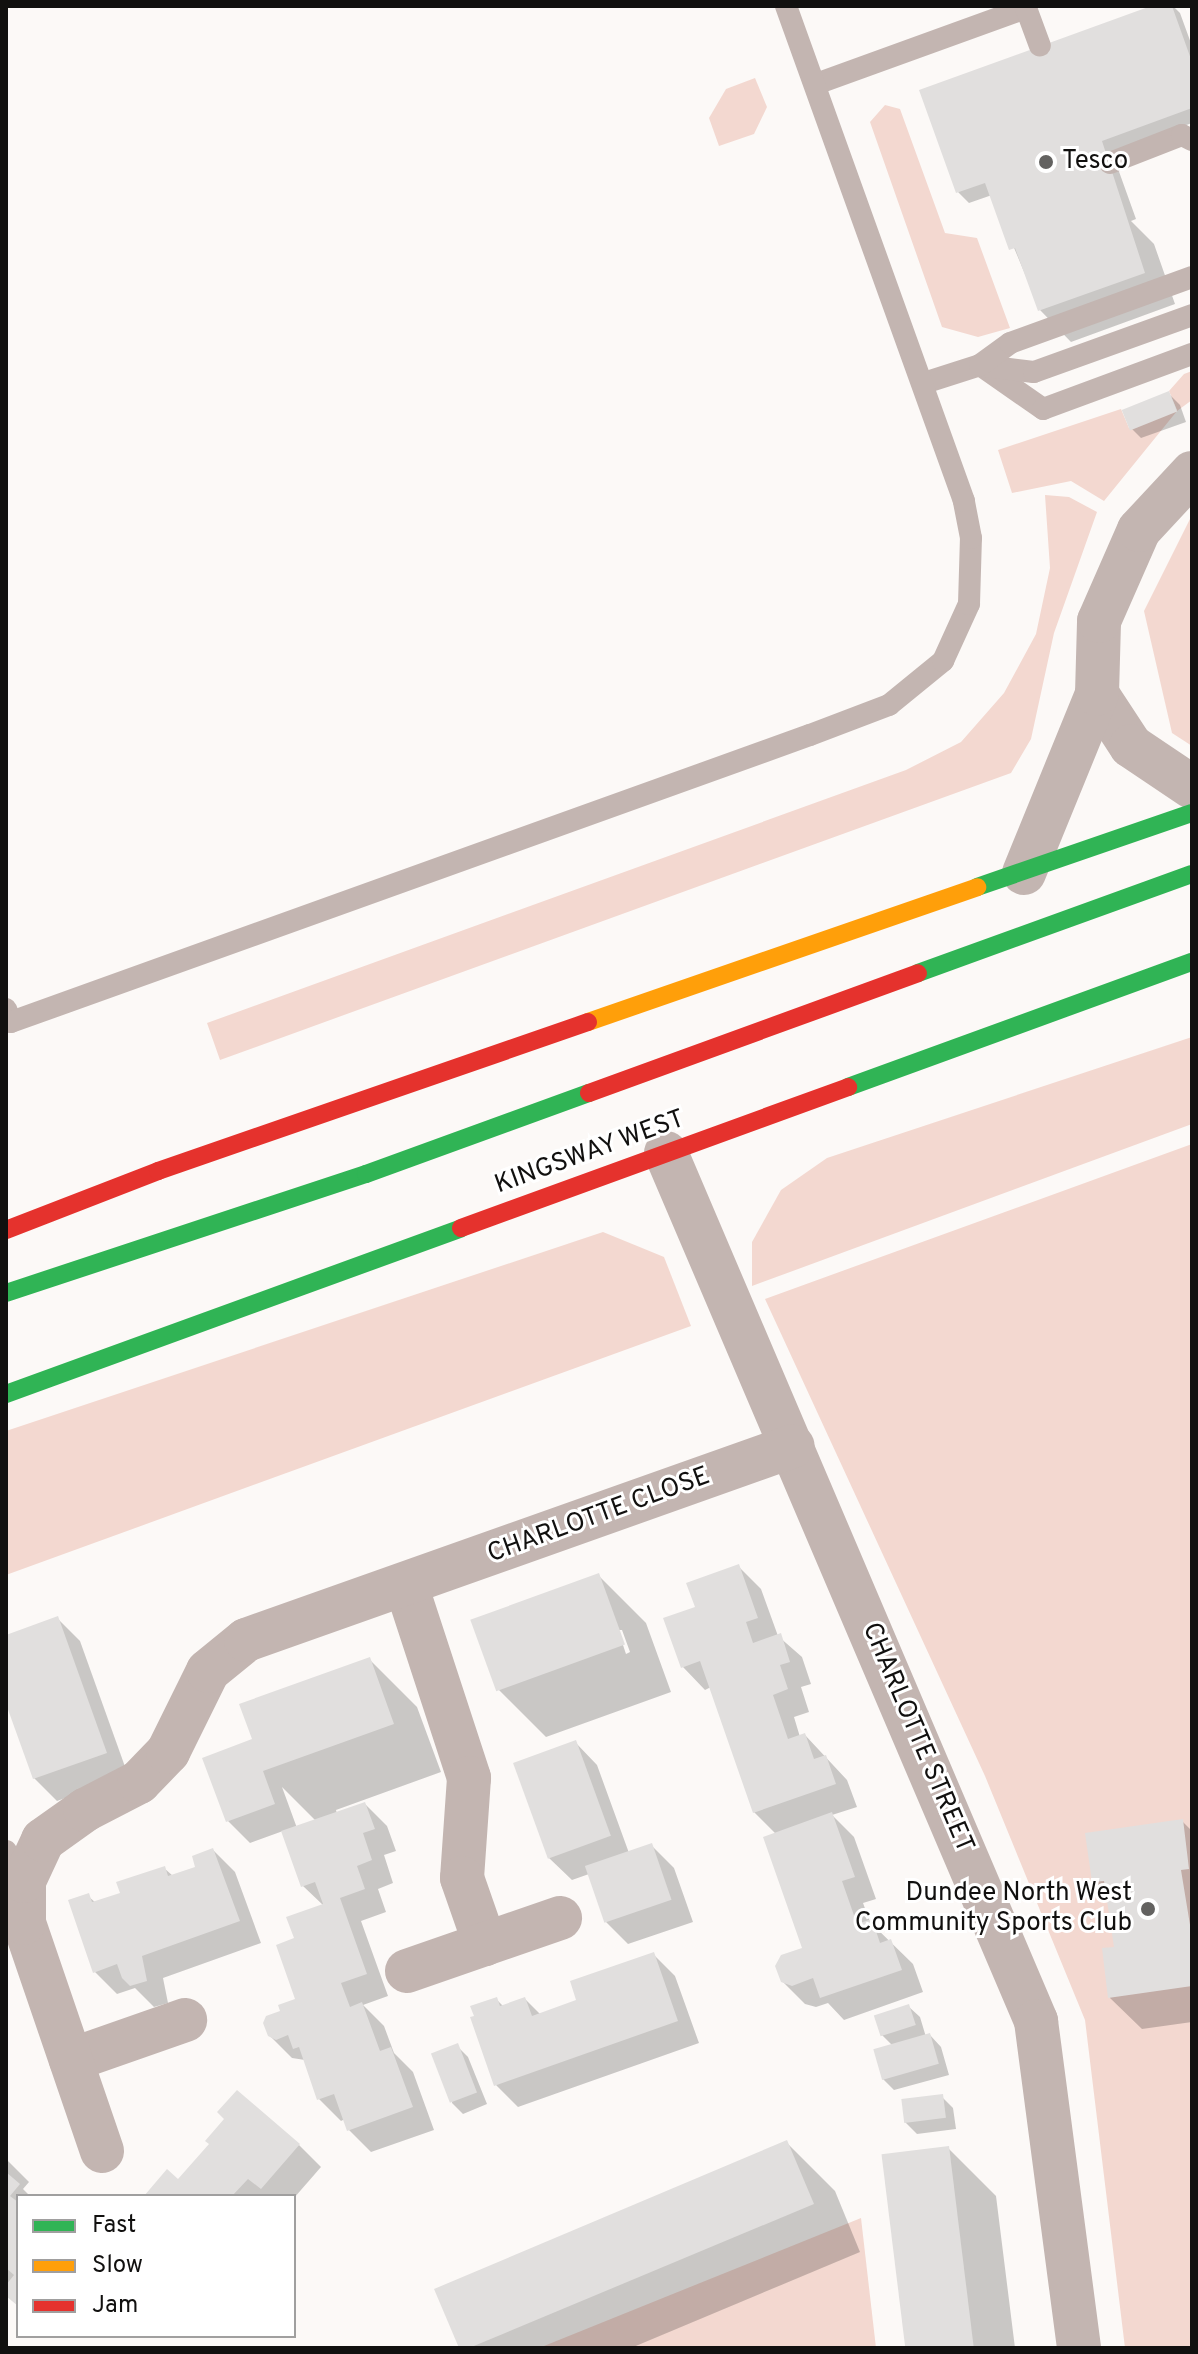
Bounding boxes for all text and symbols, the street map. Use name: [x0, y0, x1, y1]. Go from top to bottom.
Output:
place label: Tesco: [1062, 146, 1128, 178]
marker: Tesco: [1037, 153, 1055, 171]
street label: KINGSWAY WEST: [490, 1104, 690, 1202]
street label: CHARLOTTE CLOSE: [484, 1461, 714, 1571]
street label: CHARLOTTE STREET: [854, 1618, 980, 1858]
place label: Dundee North West Community Sports Club: [855, 1878, 1132, 1940]
marker: Dundee North West Community Sports Club: [1139, 1900, 1157, 1918]
legend: [16, 2194, 296, 2338]
text: Fast: [92, 2211, 136, 2241]
text: Slow: [92, 2251, 143, 2281]
text: Jam: [92, 2291, 138, 2321]

